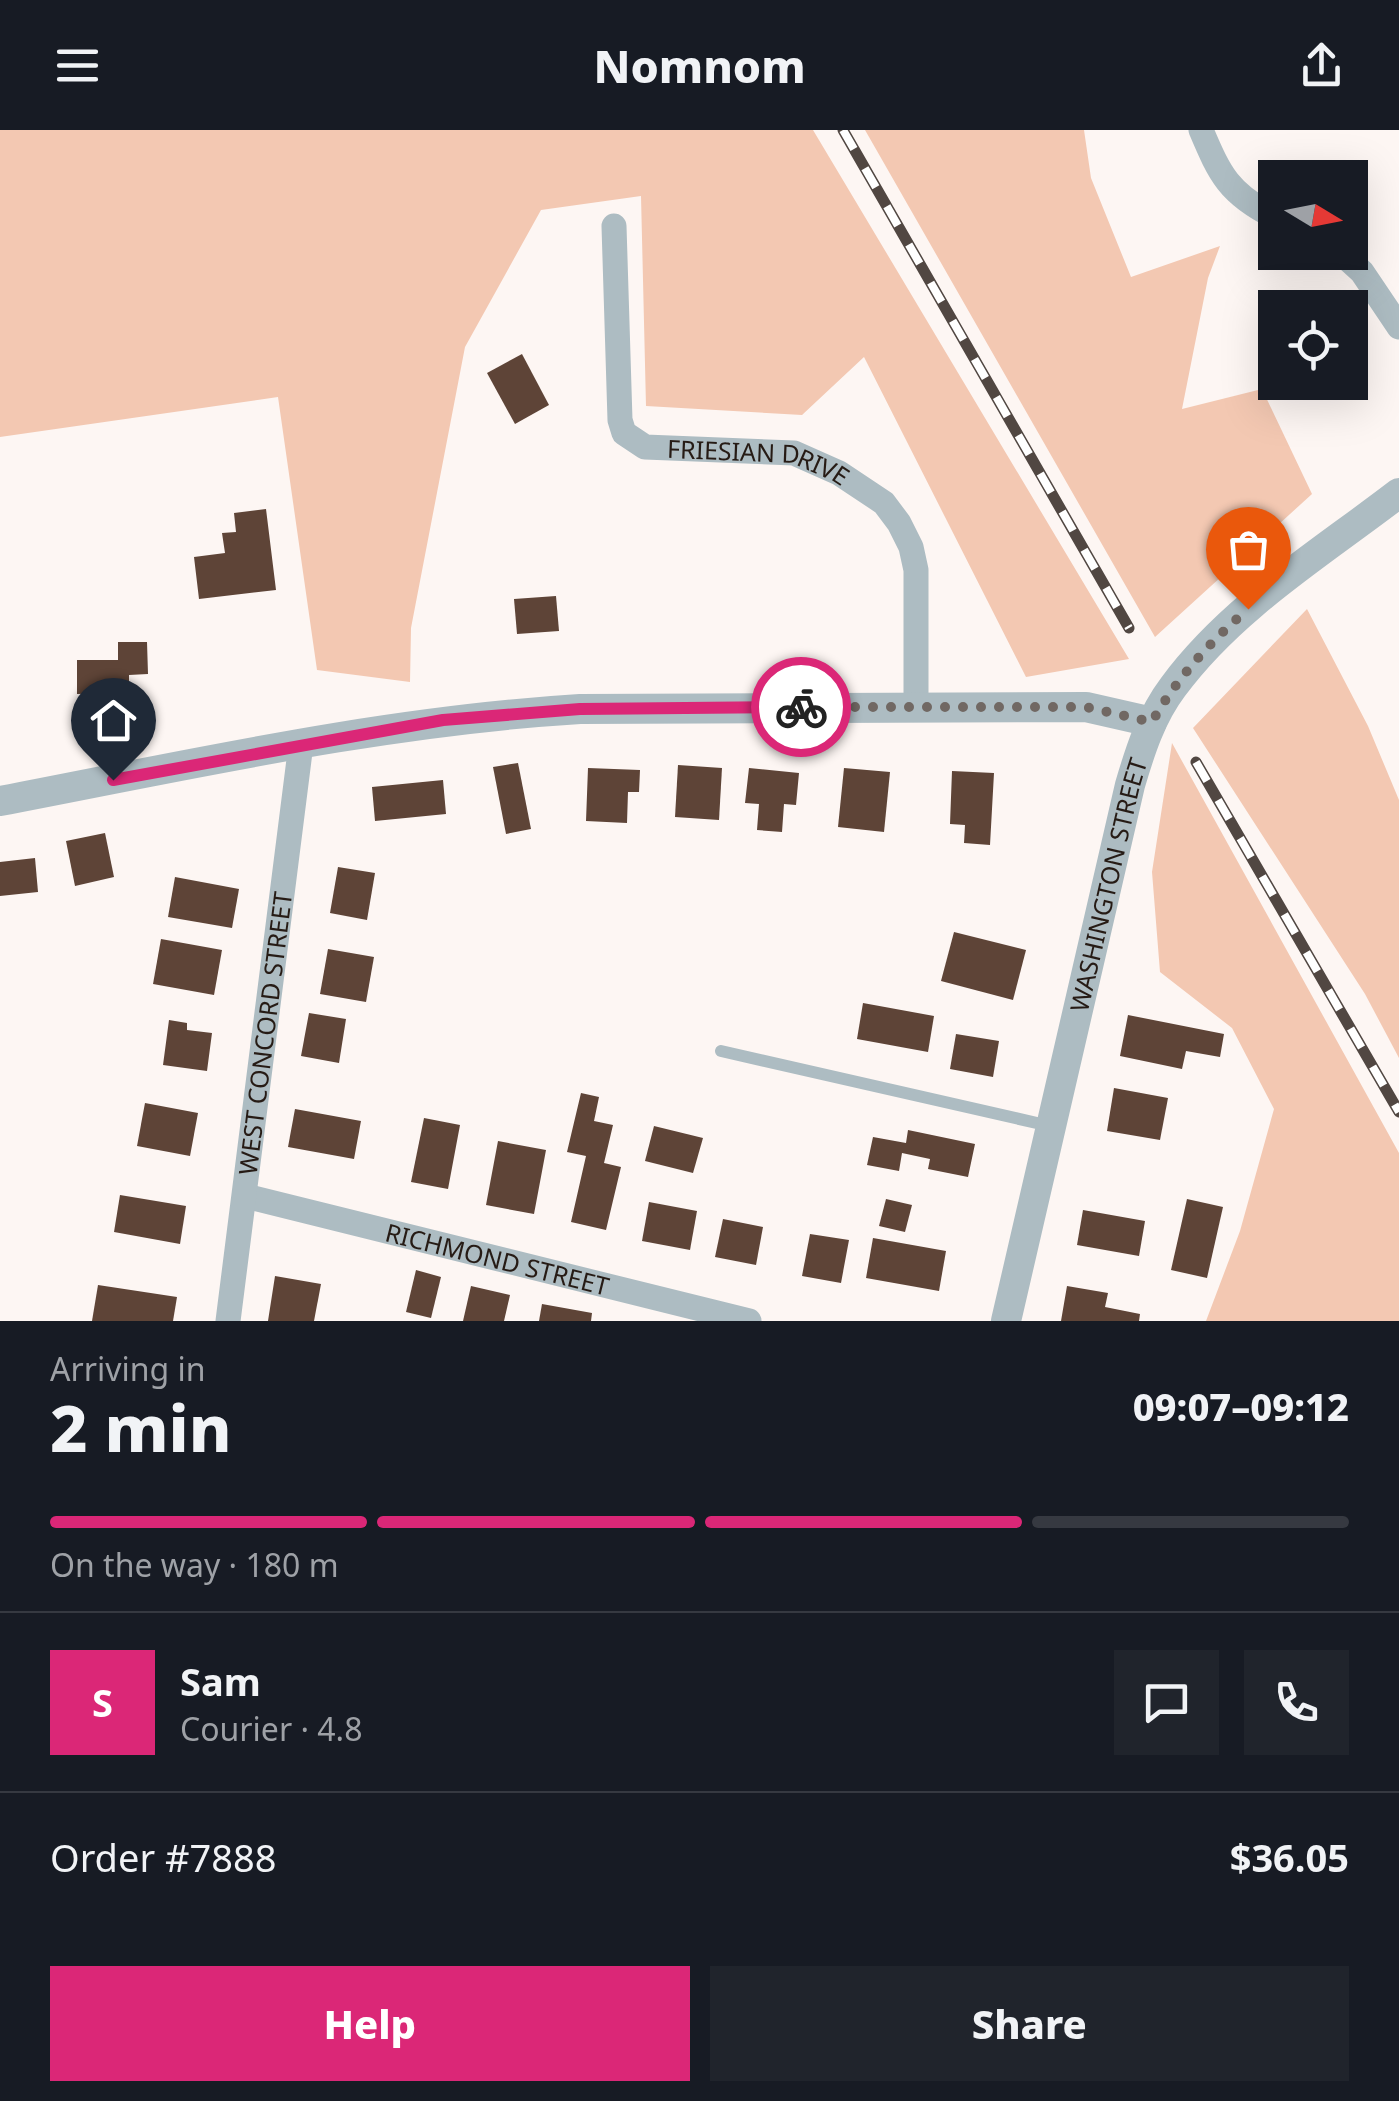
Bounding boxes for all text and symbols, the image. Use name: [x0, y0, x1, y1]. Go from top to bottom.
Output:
text: Nomnom: [593, 35, 806, 96]
icon: menu: [50, 38, 105, 93]
icon: share: [1294, 38, 1349, 93]
north arrow: [1258, 160, 1368, 270]
map controls: [1258, 160, 1368, 400]
button: locate: [1258, 290, 1368, 400]
street label: FRIESIAN DRIVE: [666, 431, 856, 493]
pin: [1206, 507, 1291, 610]
icon: bag: [1221, 522, 1276, 577]
courier: [751, 657, 851, 757]
pin: [71, 678, 156, 781]
icon: bike: [774, 680, 829, 735]
icon: home: [86, 693, 141, 748]
street label: WASHINGTON STREET: [1061, 753, 1154, 1015]
street label: WEST CONCORD STREET: [230, 890, 299, 1177]
street label: RICHMOND STREET: [382, 1214, 613, 1303]
text: Arriving in: [50, 1347, 205, 1390]
text: 09:07–09:12: [1133, 1380, 1349, 1432]
text: 2 min: [50, 1383, 232, 1471]
text: On the way · 180 m: [50, 1543, 339, 1586]
button: chat: [1114, 1650, 1219, 1755]
button: phone: [1244, 1650, 1349, 1755]
text: Sam: [180, 1655, 261, 1707]
text: S: [92, 1676, 113, 1728]
text: Courier · 4.8: [180, 1707, 363, 1750]
text: Order #7888: [50, 1831, 276, 1883]
text: $36.05: [1230, 1831, 1349, 1883]
button: Help: [50, 1966, 690, 2081]
button: Share: [710, 1966, 1349, 2081]

